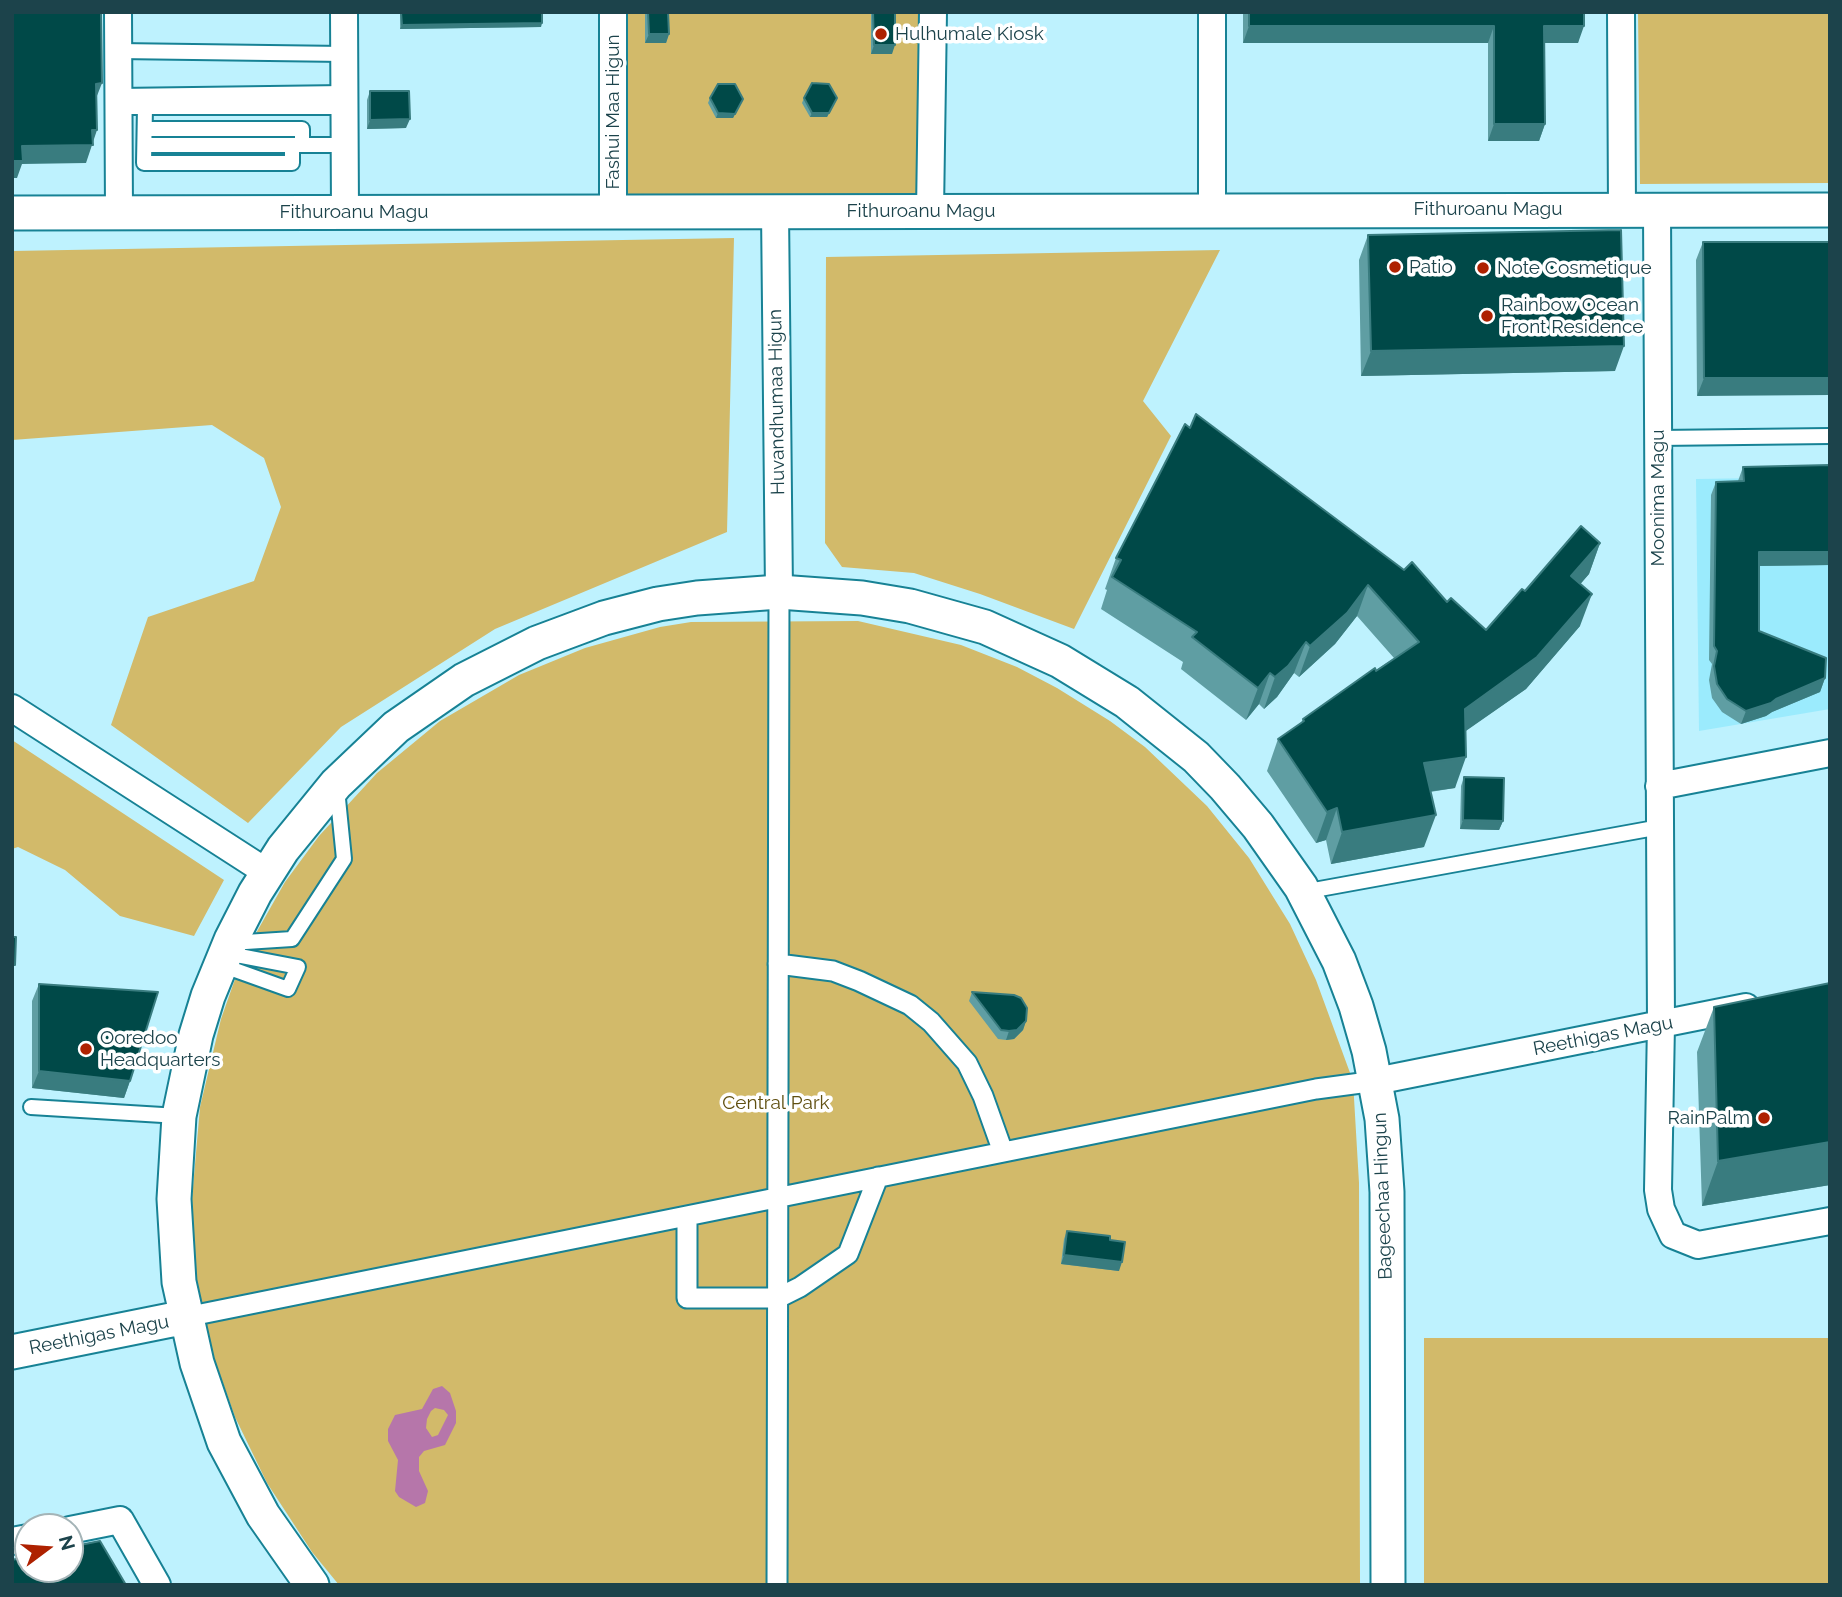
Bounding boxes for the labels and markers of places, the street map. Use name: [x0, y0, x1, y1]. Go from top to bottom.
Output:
place label: Hulhumale Kiosk: [895, 23, 1044, 45]
marker: Hulhumale Kiosk: [873, 26, 889, 42]
place label: Patio: [1409, 256, 1453, 278]
place label: Note Cosmetique: [1497, 257, 1652, 279]
marker: Patio: [1387, 259, 1403, 275]
marker: Note Cosmetique: [1475, 260, 1491, 276]
place label: Rainbow Ocean Front Residence: [1501, 294, 1643, 338]
marker: Rainbow Ocean Front Residence: [1479, 308, 1495, 324]
place label: Ooredoo Headquarters: [100, 1027, 220, 1071]
marker: Ooredoo Headquarters: [78, 1041, 94, 1057]
place label: RainPalm: [1667, 1107, 1750, 1129]
marker: RainPalm: [1756, 1110, 1772, 1126]

